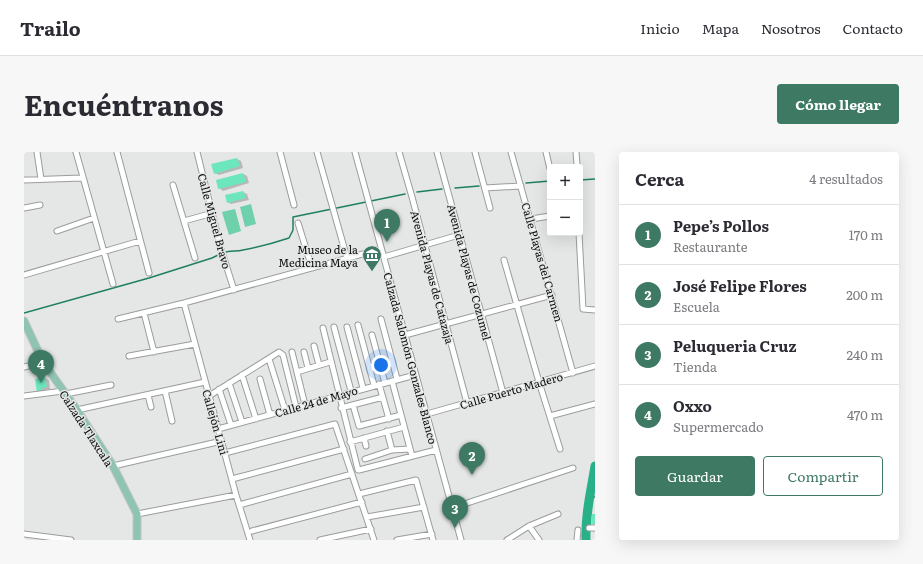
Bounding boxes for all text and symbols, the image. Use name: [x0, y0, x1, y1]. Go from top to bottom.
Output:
text: Trailo: [20, 14, 81, 42]
text: Inicio: [640, 18, 680, 38]
text: Mapa: [702, 18, 739, 38]
text: Nosotros: [761, 18, 821, 38]
text: Contacto: [843, 18, 903, 38]
text: Encuéntranos: [24, 83, 223, 125]
button: Cómo llegar: [777, 84, 899, 124]
map controls: [547, 164, 583, 236]
button: +: [547, 164, 583, 200]
text: Cerca: [635, 166, 684, 191]
text: 4 resultados: [809, 169, 883, 188]
street label: Calle Miguel Bravo: [195, 171, 235, 271]
street label: Calle Playas del Carmen: [518, 200, 568, 324]
button: −: [547, 200, 583, 236]
street label: Avenida Playas de Cozumel: [444, 202, 496, 342]
street label: Avenida Playas de Catazaja: [407, 208, 459, 346]
pin: 1: [374, 209, 400, 242]
text: Pepe’s Pollos: [673, 214, 769, 237]
text: 1: [645, 225, 651, 244]
text: 170 m: [849, 225, 883, 244]
text: Restaurante: [673, 237, 748, 256]
place label: Museo de la Medicina Maya: [278, 241, 358, 270]
museum icon: Museo de la Medicina Maya: [361, 244, 383, 272]
street label: Calzada Salomón Gonzales Blanco: [380, 270, 442, 446]
text: José Felipe Flores: [673, 274, 807, 297]
text: 2: [645, 285, 651, 304]
text: 200 m: [846, 285, 883, 304]
text: Escuela: [673, 297, 720, 316]
text: Peluqueria Cruz: [673, 334, 796, 357]
text: 3: [644, 345, 652, 364]
text: 240 m: [847, 345, 883, 364]
pin: 4: [28, 350, 54, 383]
your location: [371, 355, 391, 375]
text: Tienda: [673, 357, 717, 376]
street label: Calle Puerto Madero: [458, 368, 564, 412]
street label: Calle 24 de Mayo: [273, 381, 359, 421]
street label: Calzada Tlaxcala: [56, 387, 118, 469]
street label: Callejón Lini: [199, 387, 233, 457]
text: Oxxo: [673, 394, 712, 417]
text: 4: [644, 405, 652, 424]
text: 470 m: [847, 405, 883, 424]
text: Supermercado: [673, 417, 764, 436]
pin: 2: [459, 442, 485, 475]
button: Guardar: [635, 456, 755, 496]
button: Compartir: [763, 456, 883, 496]
pin: 3: [442, 495, 468, 528]

